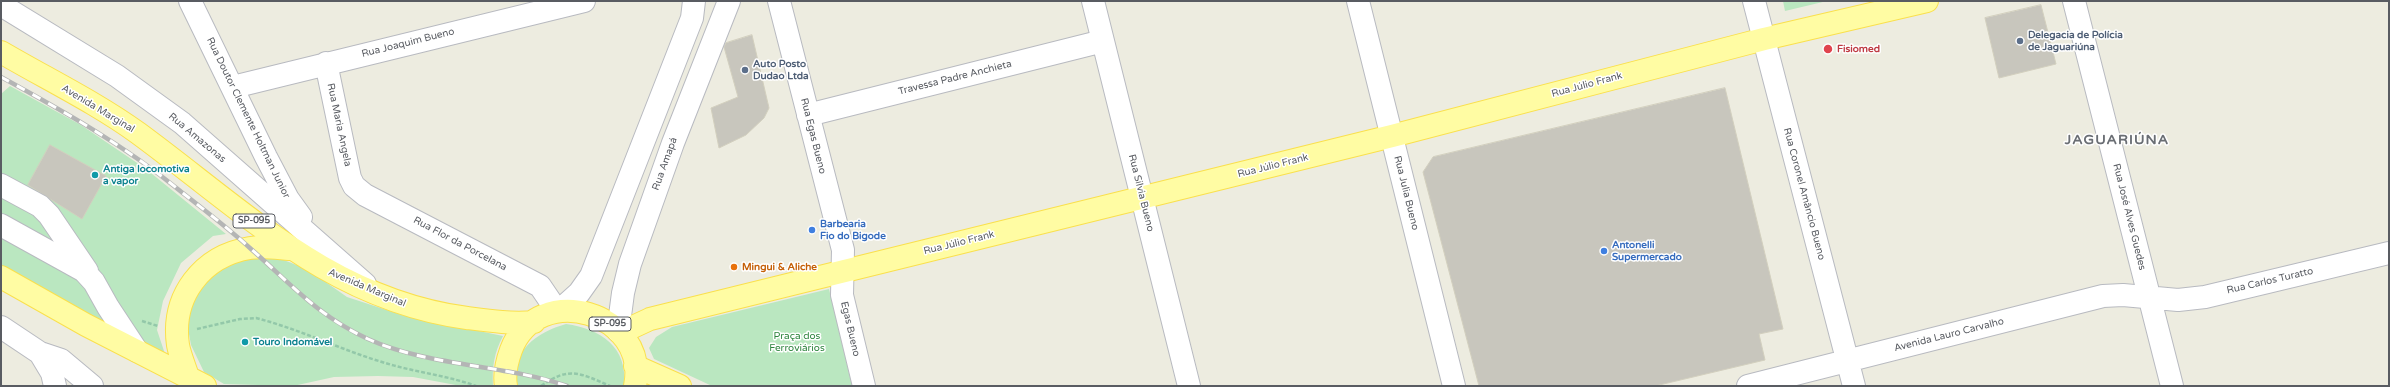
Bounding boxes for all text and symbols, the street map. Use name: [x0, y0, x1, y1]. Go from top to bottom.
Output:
street label: Rua Joaquim Bueno: [360, 26, 456, 60]
place label: Delegacia de Polícia de Jaguariúna: [2028, 29, 2123, 52]
street label: Rua Doutor Clemente Holtman Junior: [204, 36, 292, 200]
marker: Delegacia de Polícia de Jaguariúna: [2015, 36, 2025, 46]
marker: Fisiomed: [1822, 43, 1834, 55]
place label: Fisiomed: [1837, 43, 1880, 55]
place label: Auto Posto Dudao Ltda: [753, 58, 809, 82]
street label: Travessa Padre Anchieta: [897, 58, 1013, 98]
marker: Auto Posto Dudao Ltda: [740, 65, 750, 75]
street label: Rua Júlio Frank: [1550, 70, 1624, 100]
street label: Avenida Marginal: [59, 82, 137, 136]
street label: Rua Maria Angela: [324, 82, 354, 168]
street label: Rua Egas Bueno: [798, 97, 828, 175]
street label: Rua Amazonas: [166, 111, 228, 165]
street label: Rua Coronel Amâncio Bueno: [1781, 127, 1827, 261]
district label: JAGUARIÚNA: [2065, 132, 2169, 148]
street label: Rua Amapá: [650, 136, 680, 192]
street label: Rua Júlio Frank: [1236, 151, 1310, 181]
street label: Rua Silvia Bueno: [1126, 153, 1156, 233]
street label: Rua Julia Bueno: [1391, 155, 1421, 231]
street label: Rua José Alves Guedes: [2110, 162, 2148, 272]
place label: Antiga locomotiva a vapor: [103, 163, 190, 186]
marker: Antiga locomotiva a vapor: [90, 170, 100, 180]
road number: SP-095: [233, 214, 275, 228]
street label: Rua Flor da Porcelana: [411, 214, 509, 274]
place label: Barbearia Fio do Bigode: [820, 218, 886, 242]
marker: Barbearia Fio do Bigode: [807, 225, 817, 235]
street label: Rua Júlio Frank: [922, 228, 996, 258]
place label: Antonelli Supermercado: [1612, 239, 1682, 262]
marker: Antonelli Supermercado: [1599, 246, 1609, 256]
place label: Mingui & Aliche: [742, 261, 817, 273]
marker: Mingui & Aliche: [729, 262, 739, 272]
street label: Rua Carlos Turatto: [2226, 265, 2314, 297]
street label: Avenida Marginal: [326, 266, 408, 310]
street label: Egas Bueno: [838, 300, 862, 358]
street label: Avenida Lauro Carvalho: [1893, 316, 2005, 354]
road number: SP-095: [589, 317, 631, 331]
park label: Praça dos Ferroviários: [769, 330, 825, 354]
place label: Touro Indomável: [253, 336, 332, 348]
marker: Touro Indomável: [240, 337, 250, 347]

